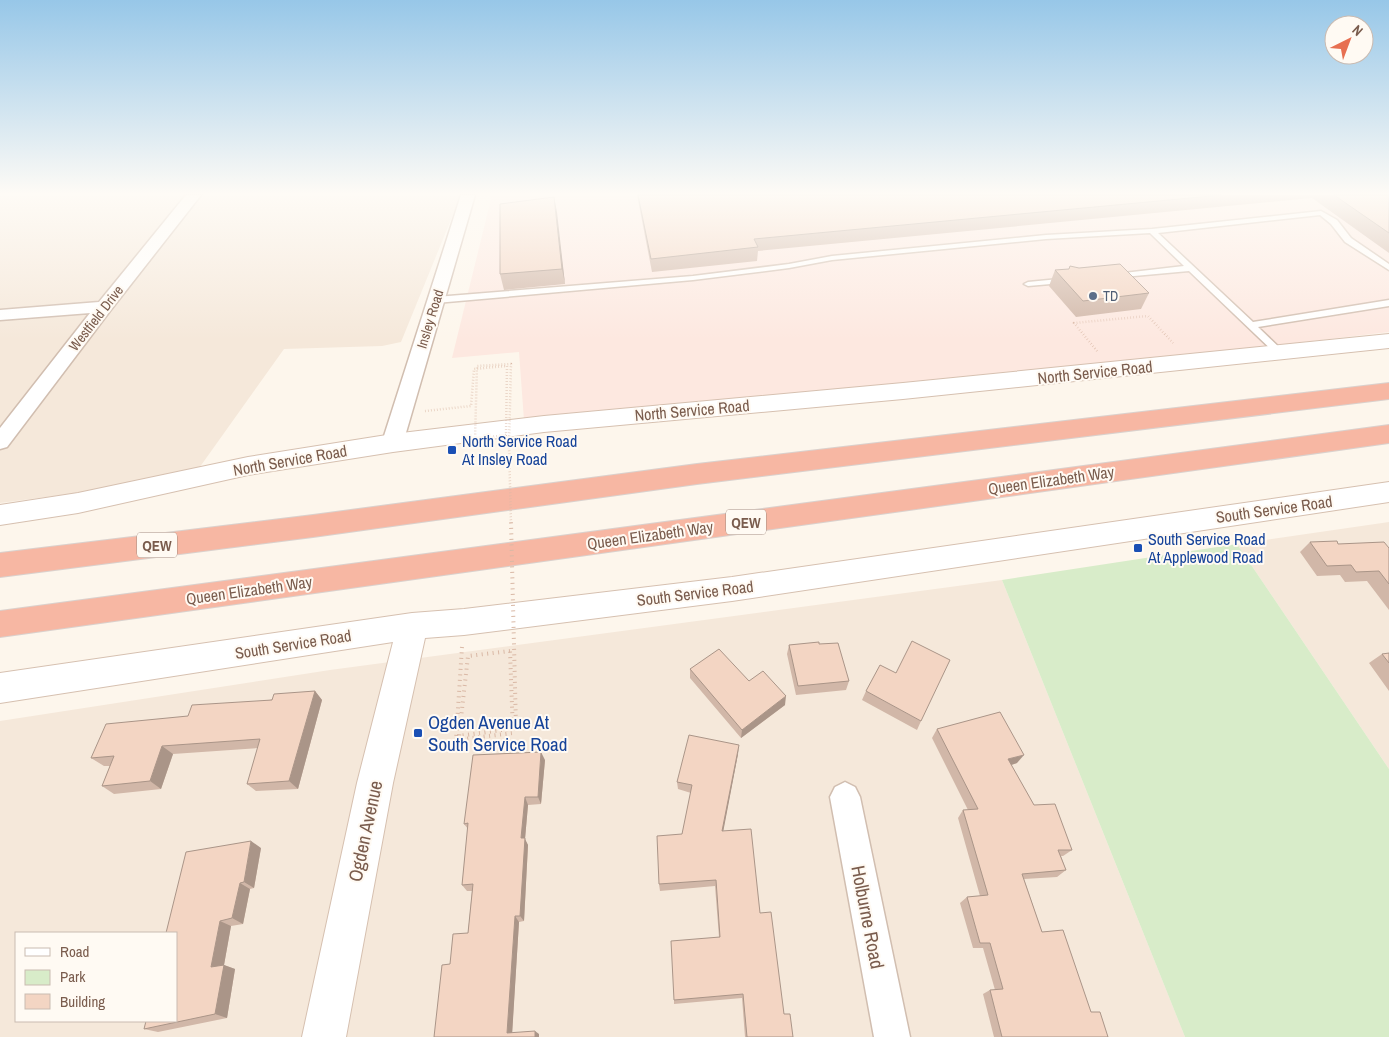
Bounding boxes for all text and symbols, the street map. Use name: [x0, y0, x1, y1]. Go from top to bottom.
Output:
north arrow: [1324, 15, 1374, 65]
text: N: [1349, 21, 1367, 40]
street label: Westfield Drive: [65, 282, 127, 354]
street label: Insley Road: [413, 287, 447, 351]
place label: TD: [1103, 287, 1118, 305]
marker: TD: [1087, 290, 1099, 302]
street label: North Service Road: [1037, 355, 1153, 389]
street label: North Service Road: [634, 394, 750, 426]
place label: North Service Road At Insley Road: [461, 430, 577, 470]
street label: North Service Road: [231, 439, 349, 481]
marker: North Service Road At Insley Road: [446, 444, 458, 456]
street label: Queen Elizabeth Way: [987, 460, 1116, 500]
street label: South Service Road: [1214, 490, 1334, 528]
road number: QEW: [726, 510, 766, 534]
street label: Queen Elizabeth Way: [586, 515, 715, 555]
place label: South Service Road At Applewood Road: [1147, 528, 1265, 568]
road number: QEW: [137, 532, 177, 558]
marker: South Service Road At Applewood Road: [1132, 542, 1144, 554]
street label: Queen Elizabeth Way: [185, 570, 314, 610]
street label: South Service Road: [635, 575, 755, 611]
street label: South Service Road: [233, 624, 353, 664]
place label: Ogden Avenue At South Service Road: [428, 709, 567, 757]
marker: Ogden Avenue At South Service Road: [412, 727, 424, 739]
street label: Ogden Avenue: [342, 778, 388, 884]
street label: Holburne Road: [845, 863, 891, 971]
legend: [15, 932, 178, 1022]
text: Road: [60, 941, 89, 962]
text: Park: [60, 966, 86, 987]
text: Building: [60, 991, 105, 1012]

